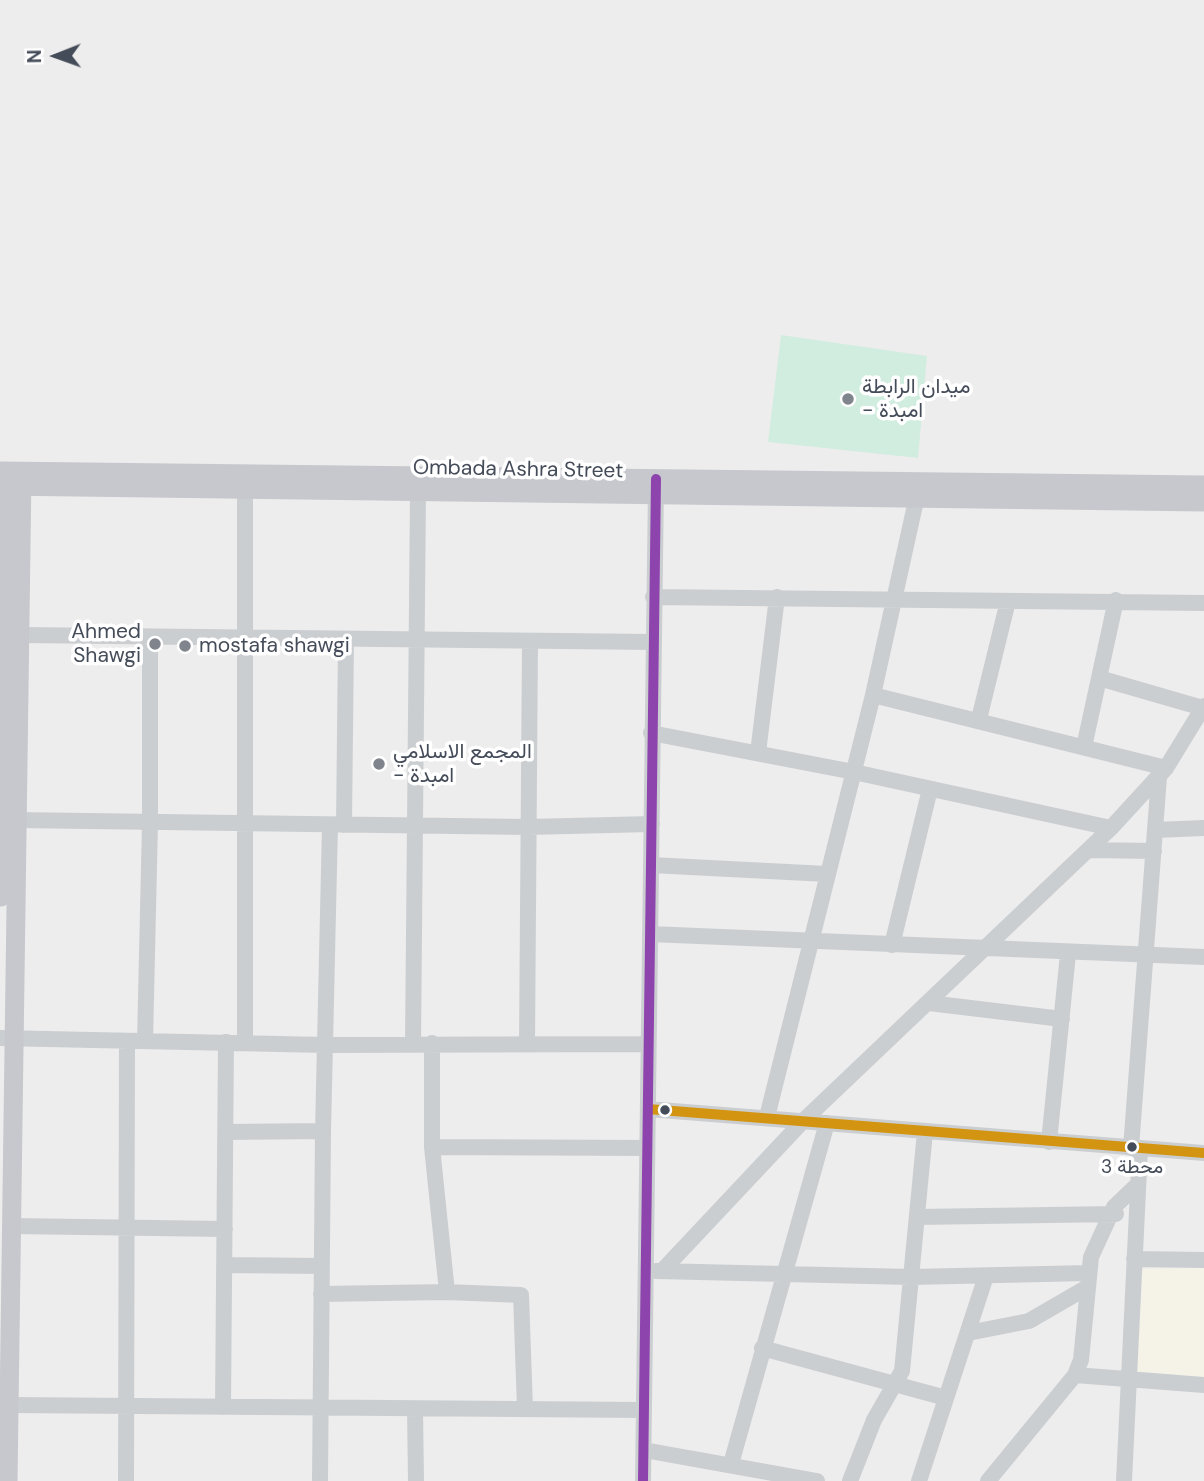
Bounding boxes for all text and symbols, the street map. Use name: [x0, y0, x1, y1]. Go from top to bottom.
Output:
north arrow: [21, 21, 91, 91]
text: N: [22, 49, 47, 64]
place label: ميدان الرابطة - امبدة: [862, 374, 970, 424]
marker: ميدان الرابطة - امبدة: [840, 391, 856, 407]
street label: Ombada Ashra Street: [413, 456, 623, 484]
place label: Ahmed Shawgi: [71, 619, 141, 669]
place label: mostafa shawgi: [199, 633, 350, 659]
marker: Ahmed Shawgi: [147, 636, 163, 652]
marker: mostafa shawgi: [177, 638, 193, 654]
place label: المجمع الاسلامي - امبدة: [393, 739, 532, 789]
marker: المجمع الاسلامي - امبدة: [371, 756, 387, 772]
unlabelled marker: [658, 1103, 672, 1117]
marker: محطة 3: [1125, 1140, 1139, 1154]
place label: محطة 3: [1101, 1157, 1163, 1179]

